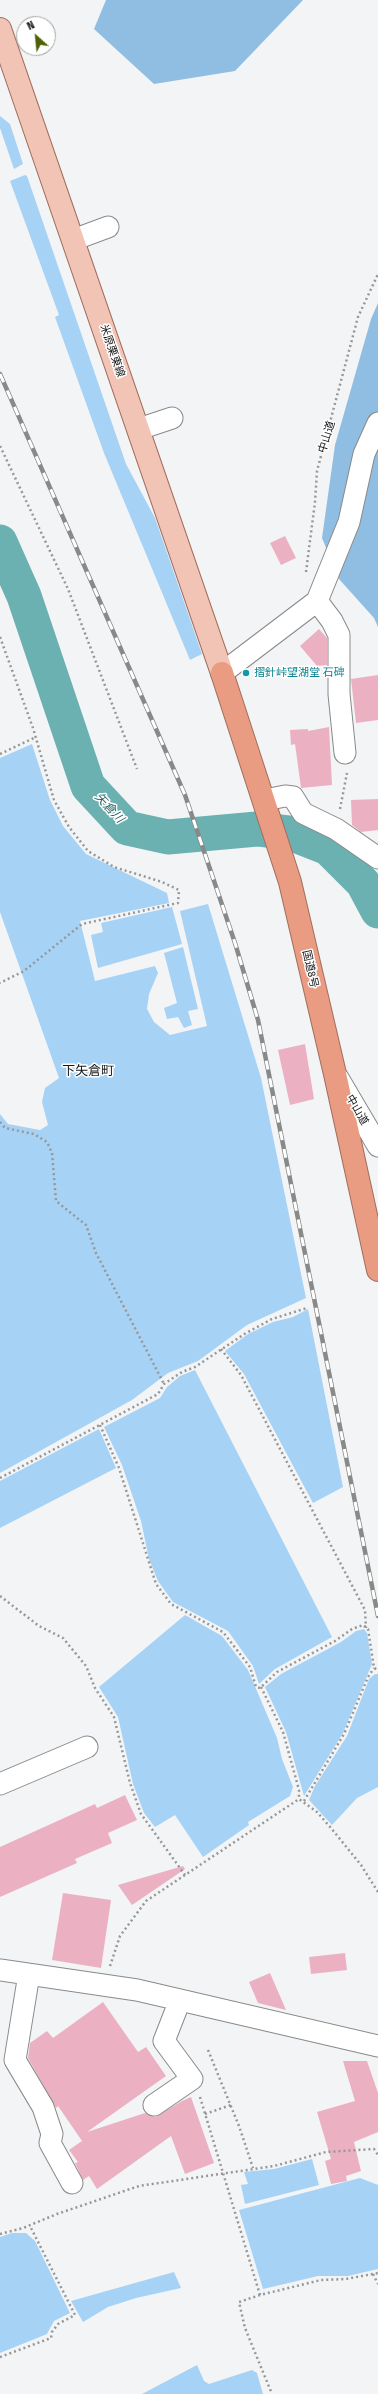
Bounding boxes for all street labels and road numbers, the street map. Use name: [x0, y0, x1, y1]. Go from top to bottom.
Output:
street label: 米原栗東線: [97, 323, 127, 379]
street label: 中山道: [316, 419, 338, 455]
street label: 国道8号: [299, 949, 321, 989]
street label: 中山道: [343, 1092, 371, 1128]

